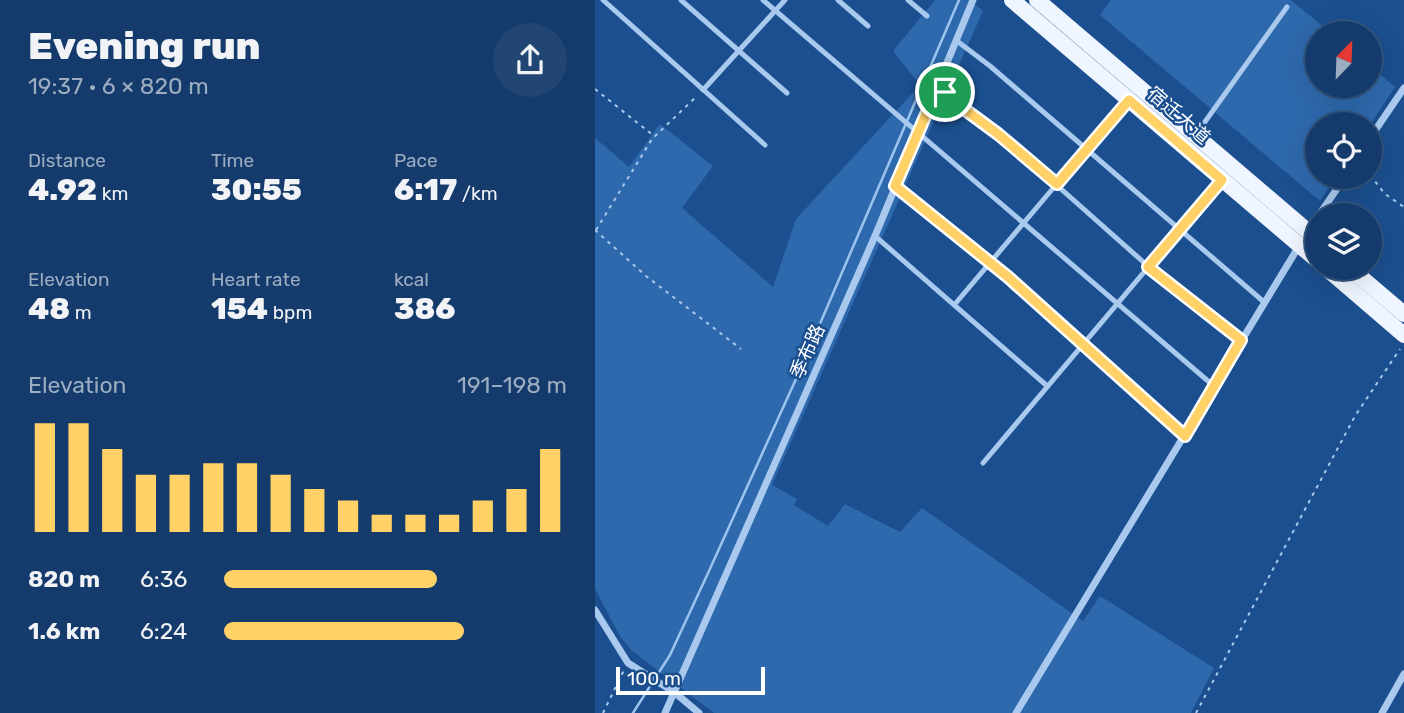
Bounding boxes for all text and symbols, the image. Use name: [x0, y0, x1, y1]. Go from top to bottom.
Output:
north arrow: [1305, 21, 1383, 98]
map controls: [1305, 21, 1382, 280]
text: Evening run: [28, 23, 261, 69]
button: share: [493, 23, 567, 97]
pin: [915, 62, 975, 122]
text: 19:37 · 6 × 820 m: [28, 72, 209, 100]
icon: arrive: [926, 73, 964, 111]
street label: 宿迁大道: [1142, 82, 1215, 149]
button: locate: [1305, 112, 1382, 189]
text: Distance: [28, 149, 106, 172]
text: Time: [211, 149, 254, 172]
text: Pace: [394, 149, 438, 172]
text: 4.92: [28, 172, 97, 208]
text: 30:55: [211, 172, 302, 208]
text: 6:17: [394, 172, 457, 208]
text: km: [97, 182, 129, 205]
text: /km: [457, 182, 498, 205]
button: layers: [1305, 203, 1382, 280]
text: Elevation: [28, 268, 109, 291]
text: Heart rate: [211, 268, 301, 291]
text: kcal: [394, 268, 429, 291]
text: 48: [28, 291, 70, 327]
text: 154: [211, 291, 268, 327]
text: 386: [394, 291, 455, 327]
text: m: [70, 301, 92, 324]
text: bpm: [268, 301, 312, 324]
street label: 季布路: [785, 320, 830, 382]
text: Elevation: [28, 371, 127, 399]
text: 191–198 m: [457, 371, 567, 399]
text: 820 m: [28, 565, 100, 593]
text: 6:36: [140, 565, 187, 593]
text: 1.6 km: [28, 617, 100, 645]
text: 6:24: [140, 617, 187, 645]
scale bar: [616, 664, 765, 696]
text: 100 m: [627, 667, 681, 690]

